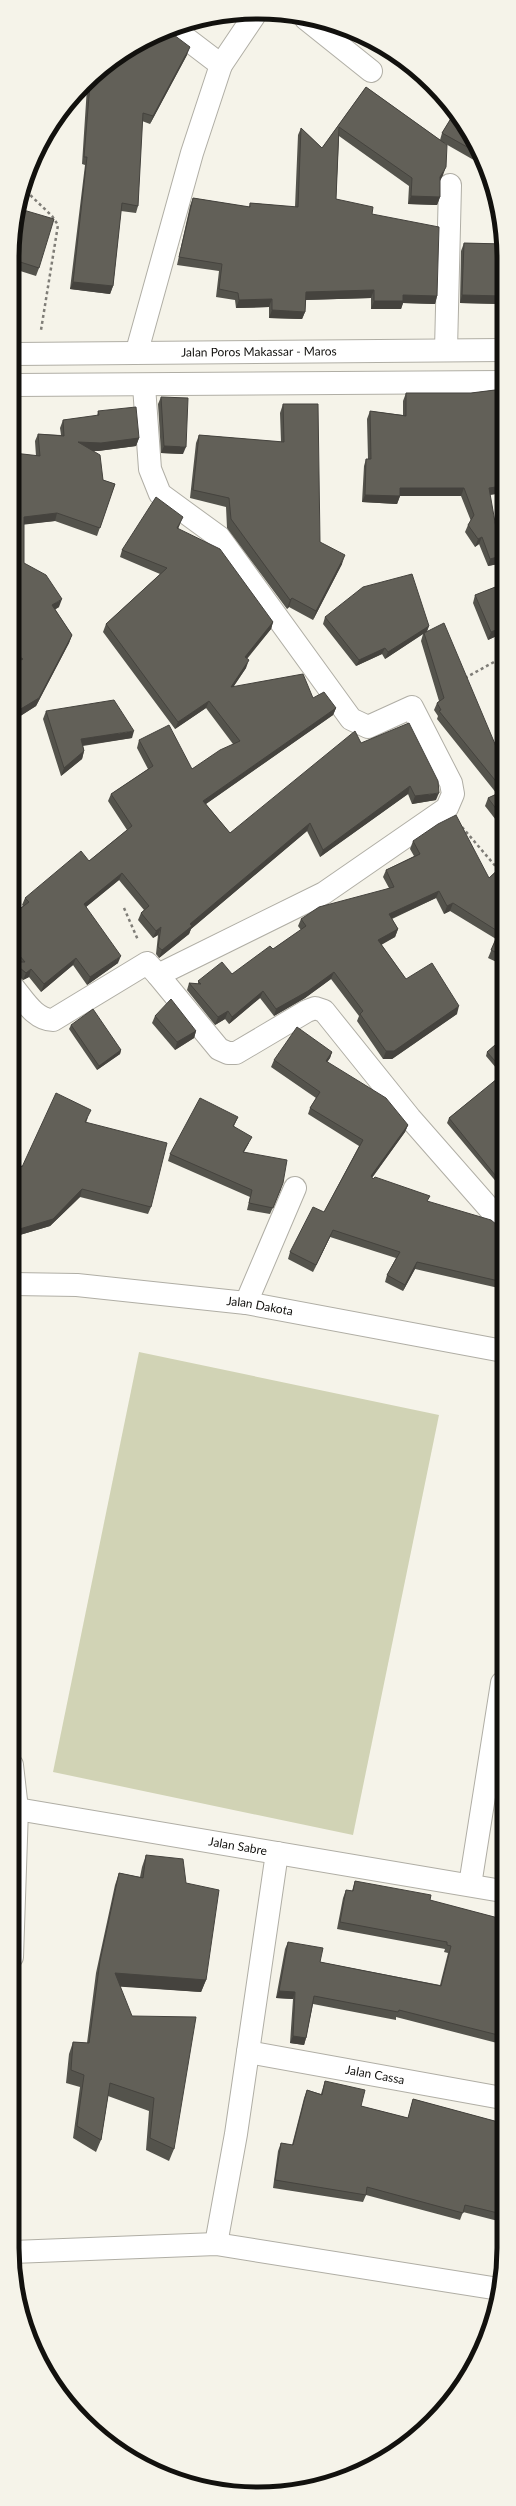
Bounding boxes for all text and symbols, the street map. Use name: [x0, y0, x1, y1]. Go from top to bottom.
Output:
street label: Jalan Poros Makassar - Maros: [181, 343, 337, 360]
street label: Jalan Dakota: [226, 1293, 294, 1319]
street label: Jalan Sabre: [208, 1834, 268, 1858]
street label: Jalan Cassa: [344, 2062, 406, 2087]

